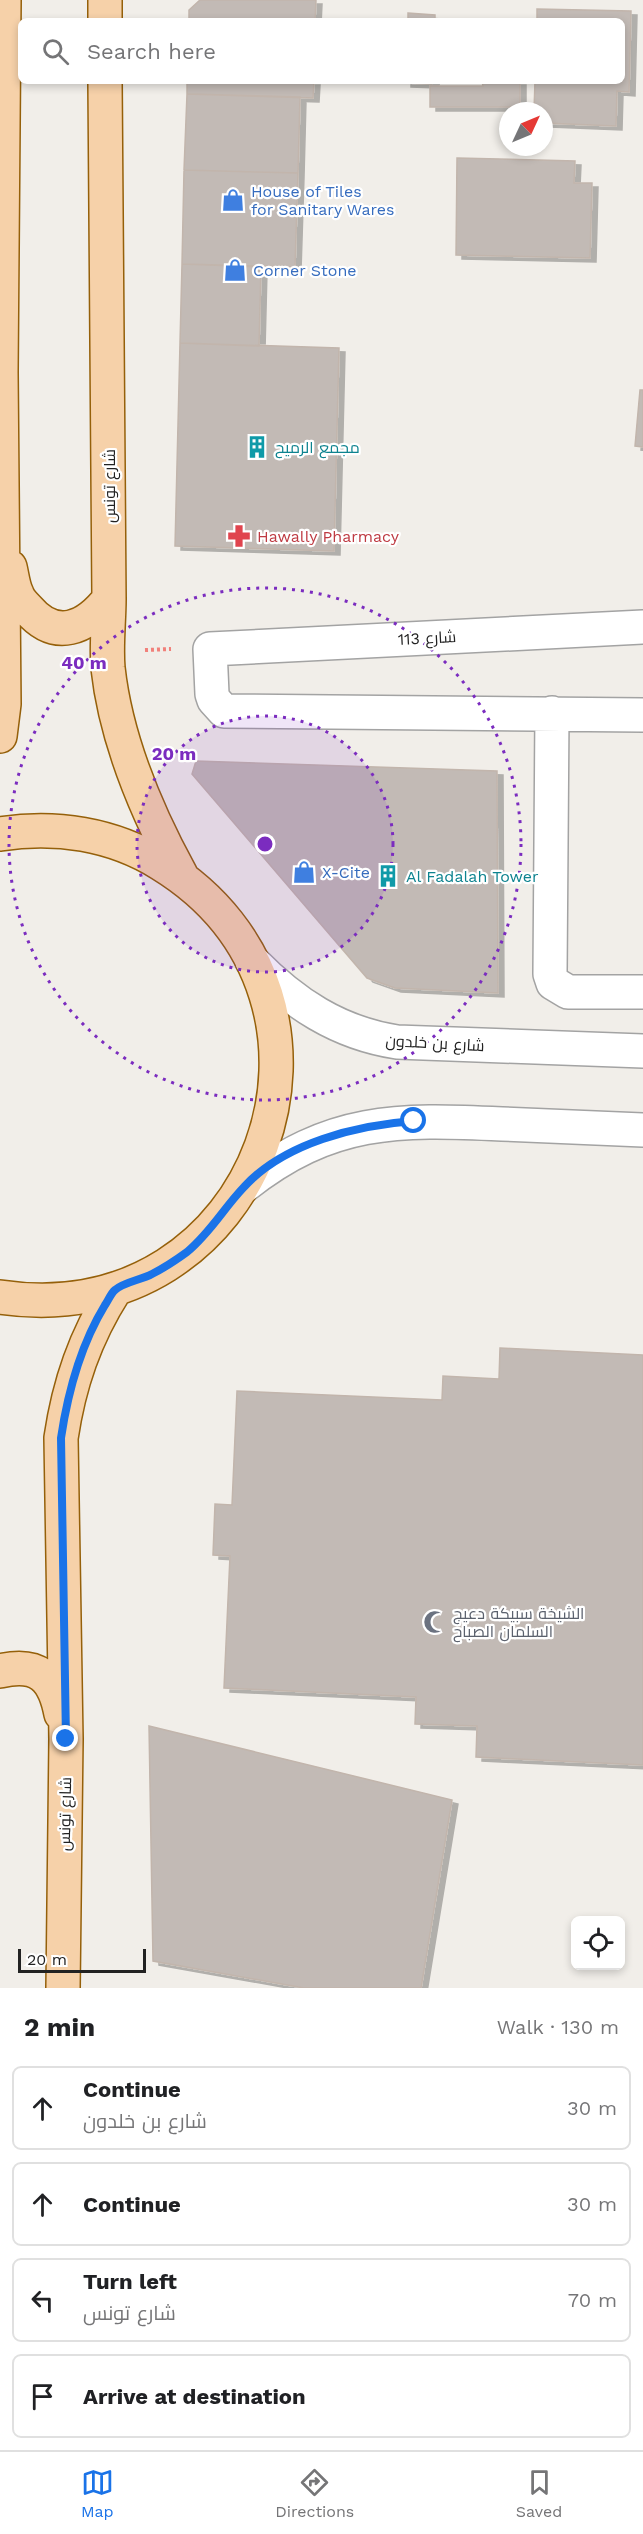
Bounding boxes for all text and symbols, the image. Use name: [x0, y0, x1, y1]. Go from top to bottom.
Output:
search box: [18, 18, 625, 84]
icon: search: [39, 35, 72, 68]
text: Search here: [87, 39, 216, 64]
north arrow: [499, 102, 553, 156]
place label: House of Tiles for Sanitary Wares: [251, 182, 395, 219]
shop icon: House of Tiles for Sanitary Wares: [220, 187, 246, 213]
shop icon: Corner Stone: [222, 257, 248, 283]
place label: Corner Stone: [253, 261, 357, 280]
building icon: مجمع الرميح: [244, 434, 270, 460]
place label: مجمع الرميح: [275, 438, 360, 459]
street label: شارع تونس: [100, 449, 121, 523]
pharmacy icon: Hawally Pharmacy: [226, 523, 252, 549]
place label: Hawally Pharmacy: [257, 527, 400, 546]
street label: شارع 113: [397, 627, 457, 651]
text: 40 m: [61, 652, 107, 673]
text: 20 m: [152, 743, 196, 764]
centre of rings: [255, 834, 275, 854]
shop icon: X-Cite: [291, 859, 317, 885]
place label: X-Cite: [322, 863, 370, 882]
building icon: Al Fadalah Tower: [375, 863, 401, 889]
place label: Al Fadalah Tower: [406, 867, 539, 886]
street label: شارع بن خلدون: [385, 1031, 485, 1057]
route start: [400, 1107, 426, 1133]
place label: الشيخة سبيكة دعيج السلمان الصباح: [453, 1604, 584, 1643]
mosque icon: الشيخة سبيكة دعيج السلمان الصباح: [422, 1609, 448, 1635]
route end: [52, 1725, 78, 1751]
street label: شارع تونس: [55, 1777, 77, 1851]
map controls: [571, 1916, 625, 1970]
button: locate: [571, 1916, 625, 1970]
scale bar: [18, 1946, 146, 1974]
text: 20 m: [27, 1950, 67, 1969]
text: 2 min: [24, 2012, 95, 2042]
text: Walk · 130 m: [497, 2015, 619, 2039]
text: Continue: [83, 2077, 181, 2102]
icon: ahead: [26, 2092, 59, 2125]
text: 30 m: [567, 2096, 617, 2120]
text: شارع بن خلدون: [83, 2109, 207, 2133]
icon: ahead: [26, 2188, 59, 2221]
text: Continue: [83, 2192, 181, 2217]
text: 30 m: [567, 2192, 617, 2216]
text: Turn left: [83, 2269, 177, 2294]
icon: left: [26, 2284, 59, 2317]
text: 70 m: [568, 2288, 617, 2312]
text: شارع تونس: [83, 2301, 176, 2325]
icon: arrive: [26, 2380, 59, 2413]
text: Arrive at destination: [83, 2384, 306, 2409]
tab: Map: [81, 2466, 114, 2521]
tab: Directions: [275, 2466, 354, 2521]
tab: Saved: [516, 2466, 562, 2521]

